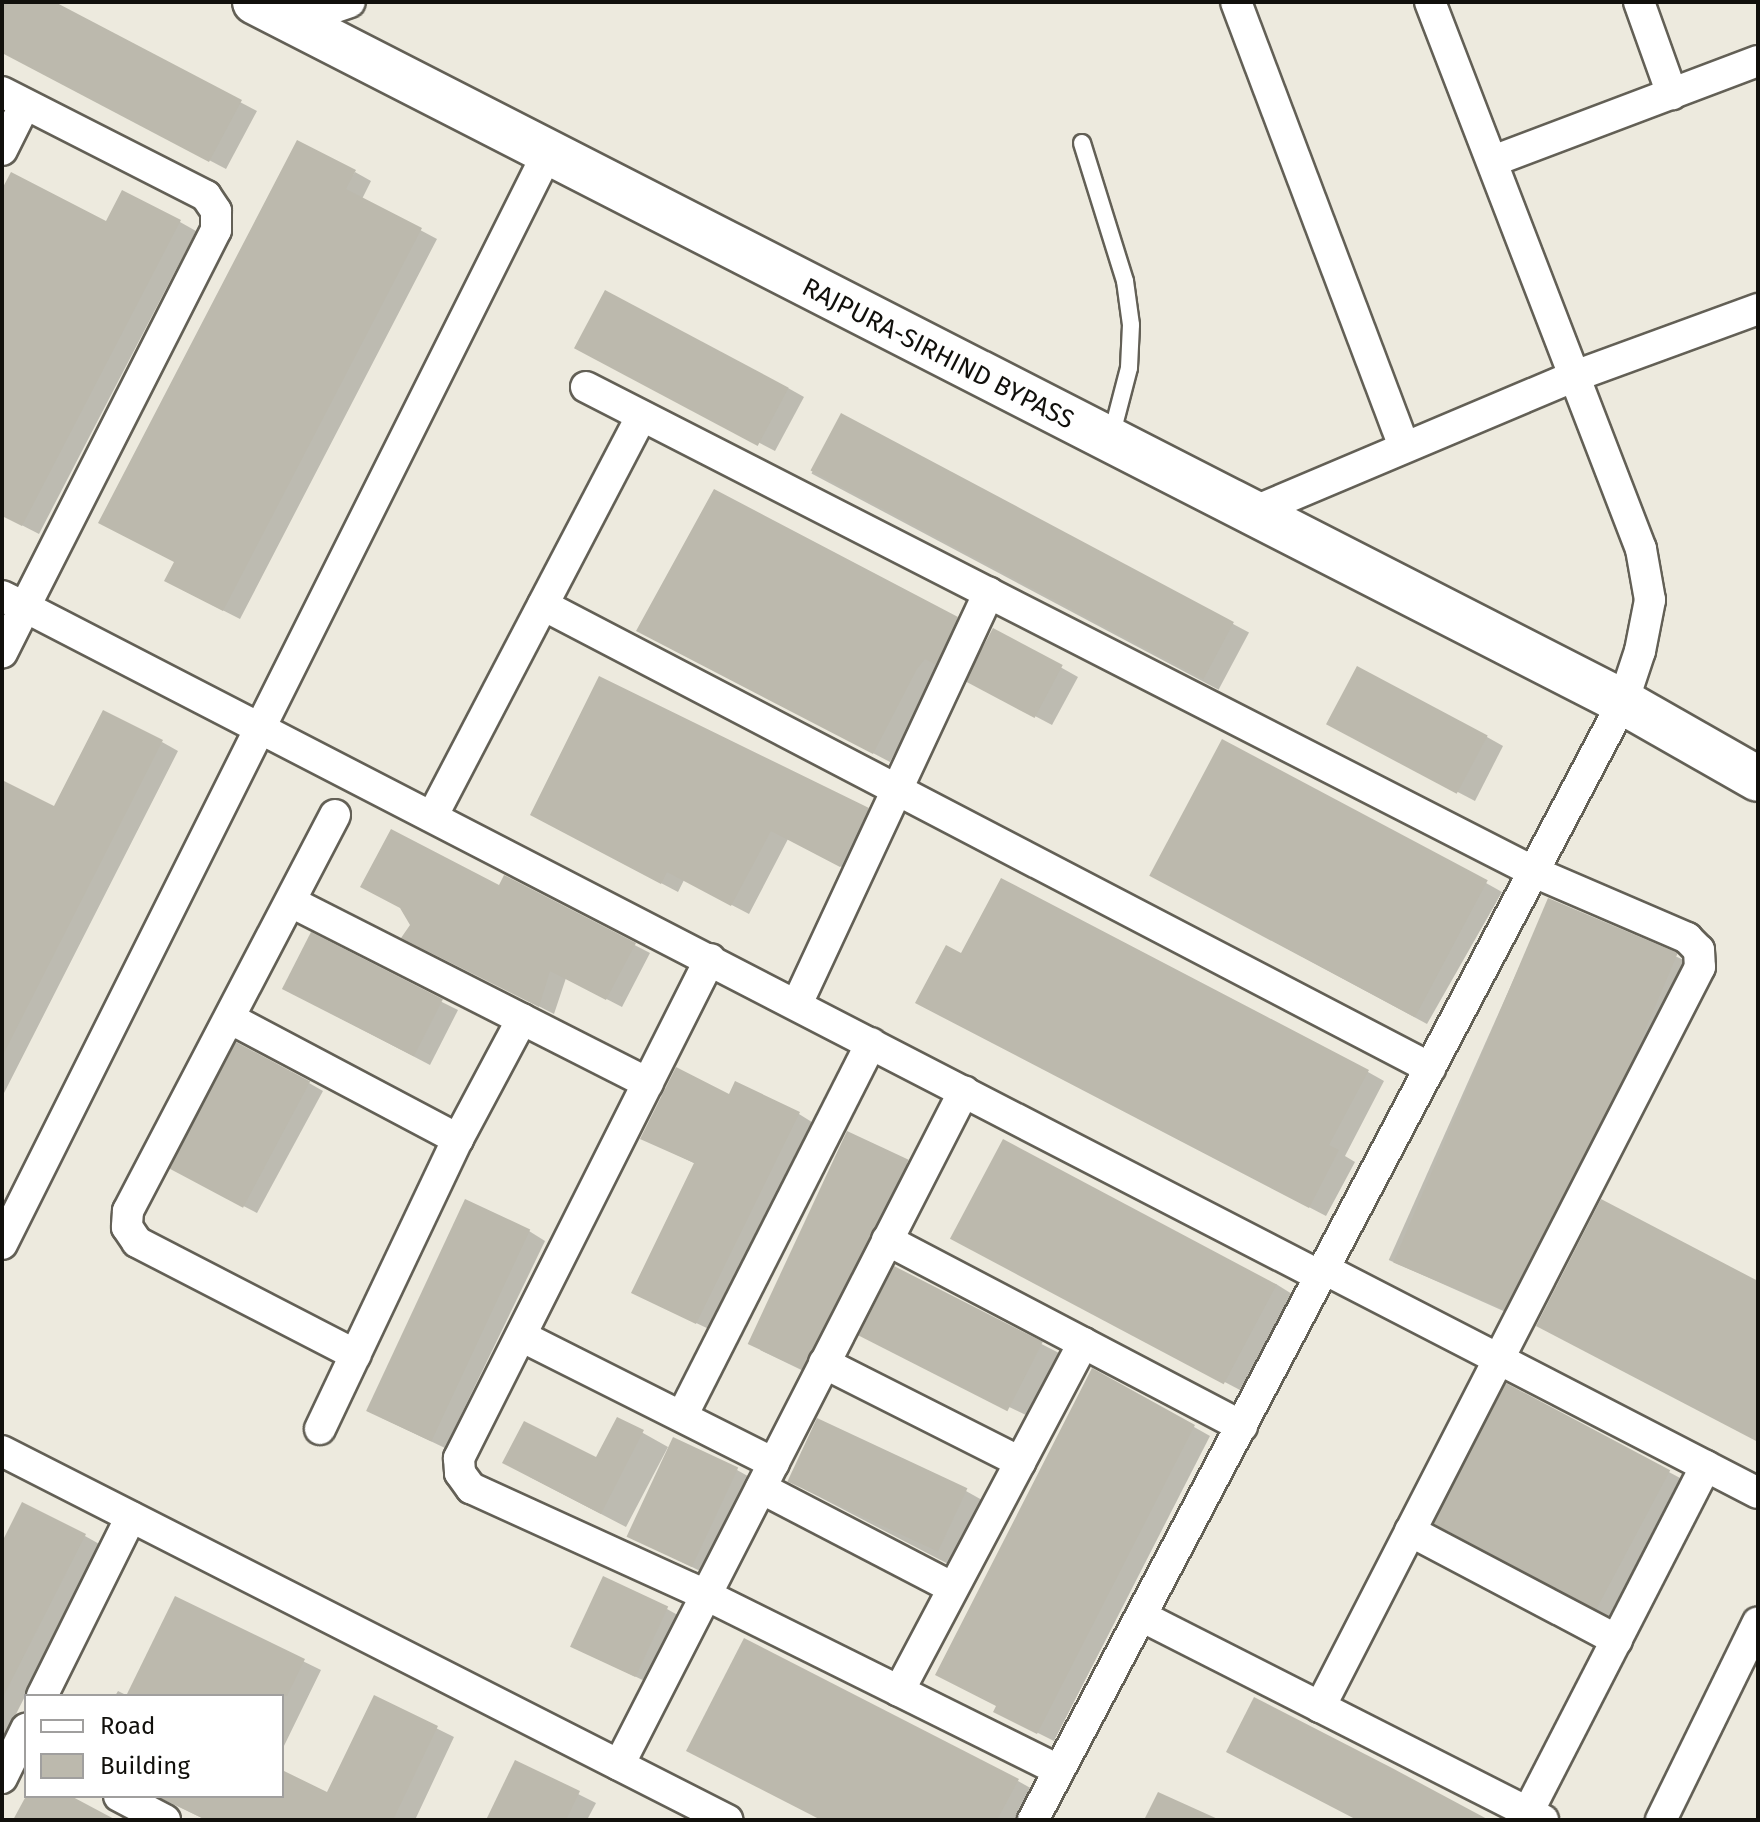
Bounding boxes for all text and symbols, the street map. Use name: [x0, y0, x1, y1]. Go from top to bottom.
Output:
street label: RAJPURA-SIRHIND BYPASS: [797, 272, 1079, 436]
legend: [24, 1694, 284, 1798]
text: Road: [100, 1712, 155, 1740]
text: Building: [100, 1752, 190, 1780]

